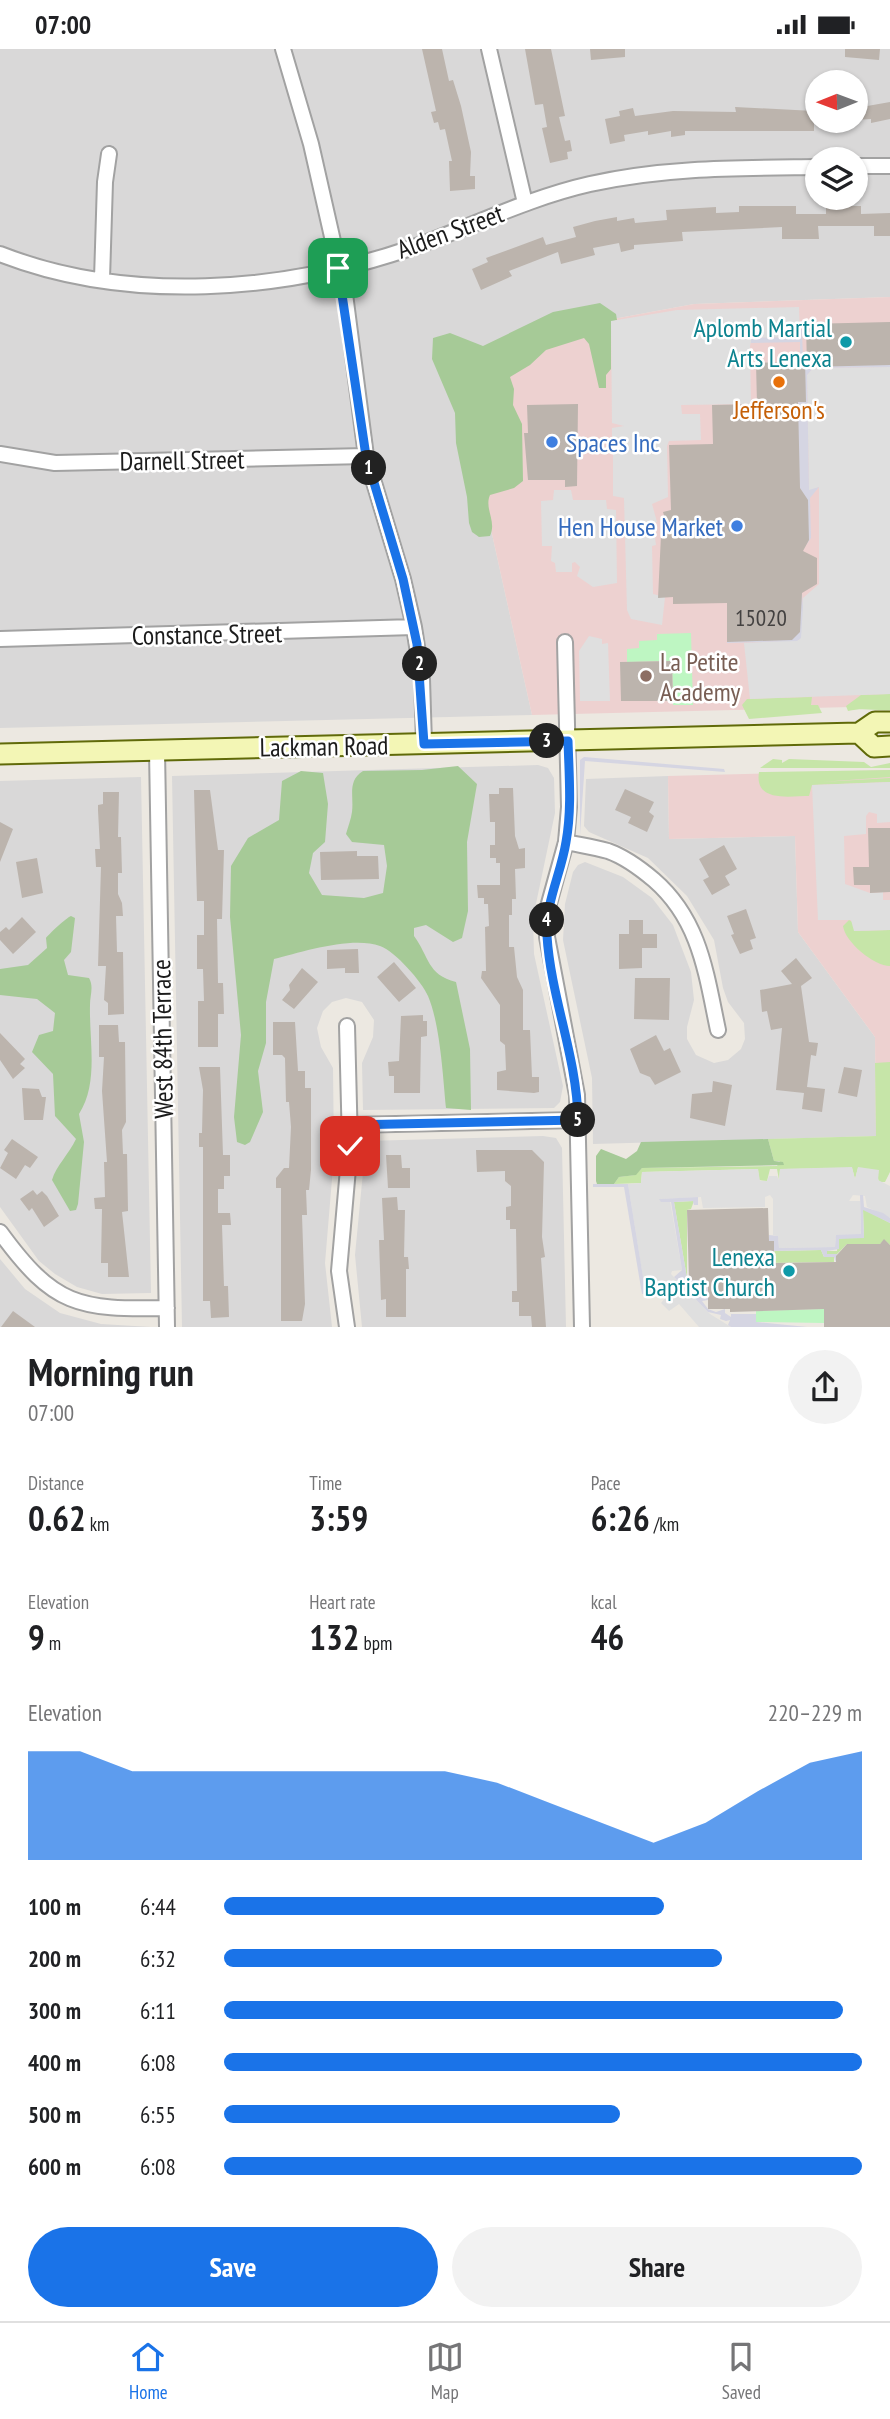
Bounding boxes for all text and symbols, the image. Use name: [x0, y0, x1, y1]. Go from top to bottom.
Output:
text: 07:00: [35, 8, 91, 41]
north arrow: [805, 70, 868, 133]
map controls: [805, 70, 868, 210]
button: layers: [805, 147, 868, 210]
street label: Alden Street: [392, 196, 508, 266]
pin: [308, 238, 368, 298]
icon: arrive: [319, 249, 357, 287]
place label: Aplomb Martial Arts Lenexa: [693, 311, 832, 374]
marker: Aplomb Martial Arts Lenexa: [838, 334, 854, 350]
marker: Jefferson's: [771, 374, 787, 390]
place label: Jefferson's: [732, 393, 825, 426]
place label: Spaces Inc: [566, 426, 659, 459]
marker: Spaces Inc: [544, 434, 560, 450]
street label: Darnell Street: [119, 442, 245, 478]
pin: 1: [352, 451, 386, 485]
text: 1: [364, 455, 373, 479]
place label: Hen House Market: [558, 510, 723, 543]
marker: Hen House Market: [729, 518, 745, 534]
house number: 15020: [735, 603, 787, 632]
street label: Constance Street: [131, 616, 283, 652]
place label: La Petite Academy: [660, 645, 741, 708]
pin: 2: [402, 647, 438, 681]
text: 2: [415, 651, 424, 675]
marker: La Petite Academy: [638, 668, 654, 684]
pin: 3: [530, 723, 564, 759]
street label: Lackman Road: [259, 728, 389, 764]
text: 3: [542, 728, 551, 752]
pin: 4: [530, 903, 564, 937]
text: 4: [542, 907, 551, 931]
street label: West 84th Terrace: [144, 959, 180, 1119]
pin: 5: [560, 1103, 596, 1137]
text: 5: [573, 1107, 582, 1131]
pin: [320, 1116, 380, 1176]
icon: check: [331, 1127, 369, 1165]
place label: Lenexa Baptist Church: [644, 1240, 775, 1303]
marker: Lenexa Baptist Church: [781, 1263, 797, 1279]
text: Morning run: [28, 1347, 194, 1396]
button: share: [788, 1350, 862, 1424]
text: 07:00: [28, 1398, 74, 1427]
text: Distance: [28, 1471, 84, 1495]
text: Time: [309, 1471, 342, 1495]
text: Pace: [591, 1471, 621, 1495]
text: 0.62: [28, 1495, 86, 1541]
text: 3:59: [309, 1495, 368, 1541]
text: 6:26: [591, 1495, 650, 1541]
text: km: [86, 1512, 109, 1536]
text: /km: [650, 1512, 679, 1536]
text: Elevation: [28, 1590, 89, 1614]
text: Heart rate: [309, 1590, 376, 1614]
text: kcal: [591, 1590, 617, 1614]
text: 9: [28, 1614, 45, 1660]
text: 132: [309, 1614, 360, 1660]
text: 46: [591, 1614, 624, 1660]
text: m: [45, 1631, 61, 1655]
text: bpm: [360, 1631, 392, 1655]
text: Elevation: [28, 1698, 102, 1727]
text: 220–229 m: [768, 1698, 862, 1727]
text: 100 m: [28, 1892, 81, 1921]
text: 6:44: [140, 1892, 176, 1921]
text: 200 m: [28, 1944, 81, 1973]
text: 6:32: [140, 1944, 176, 1973]
text: 300 m: [28, 1996, 81, 2025]
text: 6:11: [140, 1996, 176, 2025]
text: 400 m: [28, 2048, 81, 2077]
text: 6:08: [140, 2048, 176, 2077]
text: 500 m: [28, 2100, 81, 2129]
text: 6:55: [140, 2100, 176, 2129]
text: 600 m: [28, 2152, 81, 2181]
text: 6:08: [140, 2152, 176, 2181]
button: Save: [28, 2227, 438, 2307]
button: Share: [452, 2227, 862, 2307]
tab: Home: [129, 2338, 168, 2404]
tab: Map: [426, 2338, 464, 2404]
tab: Saved: [722, 2338, 761, 2404]

